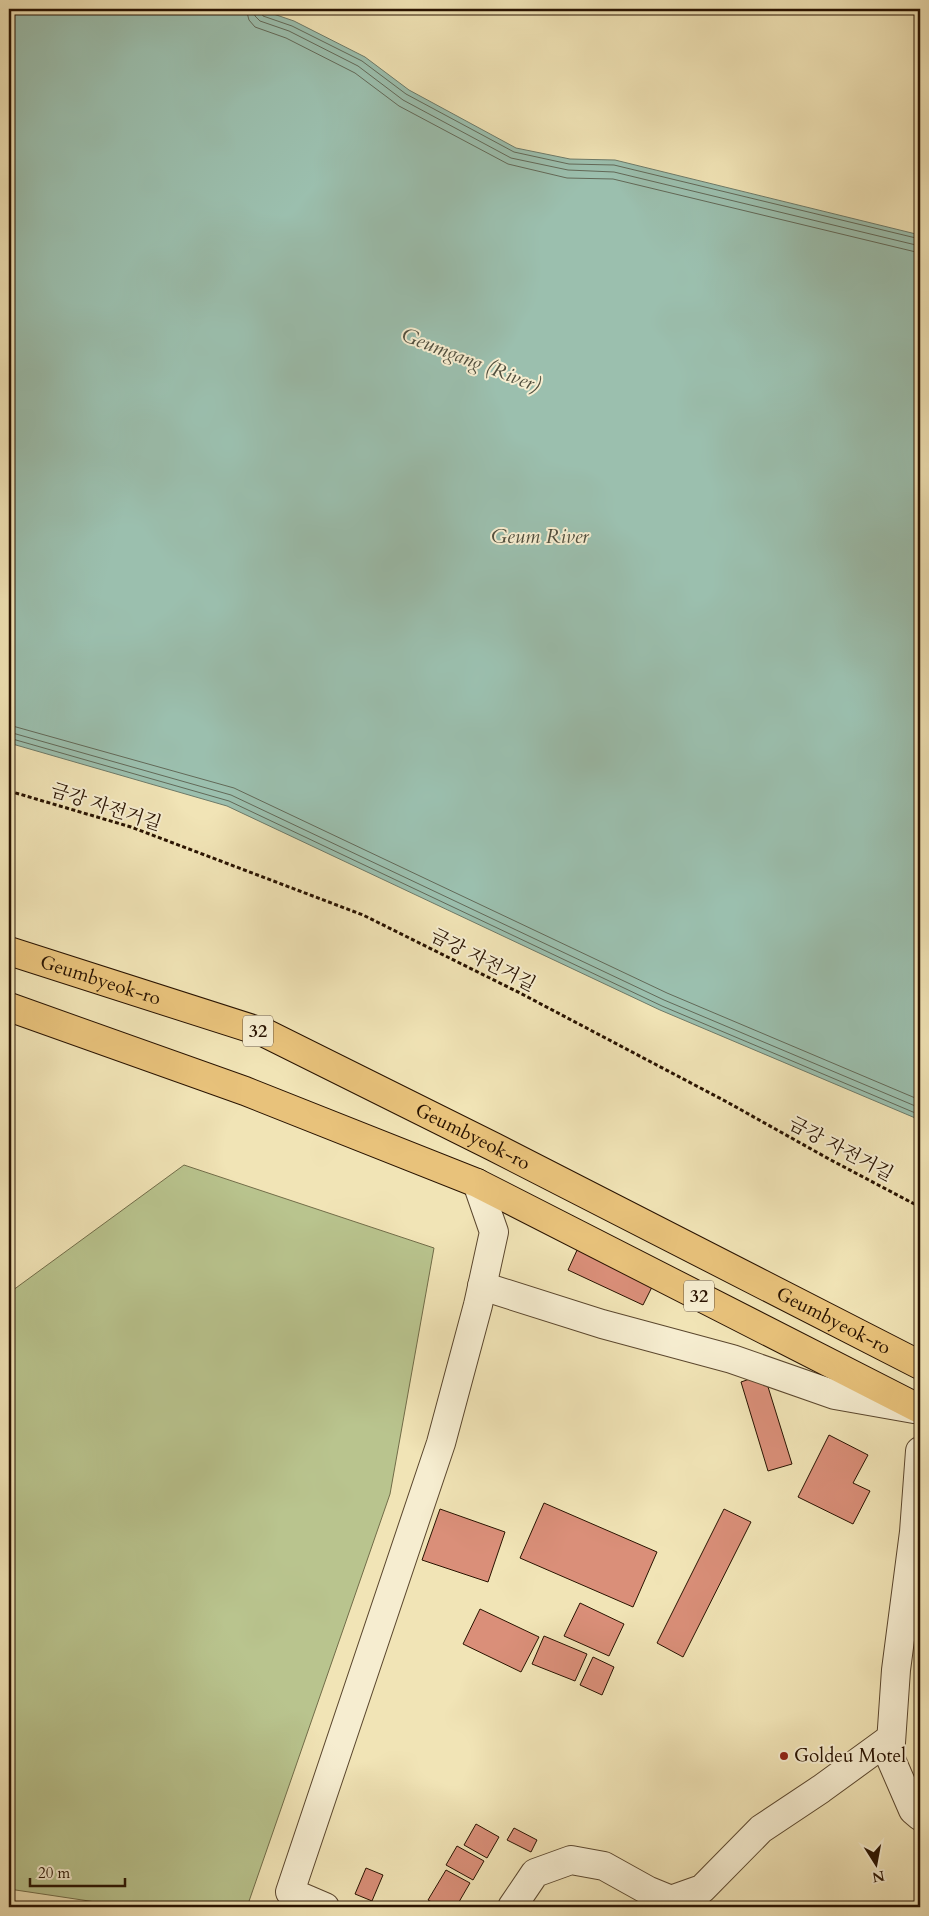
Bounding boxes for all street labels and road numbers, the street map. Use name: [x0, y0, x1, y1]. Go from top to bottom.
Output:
street label: 금강 자전거길: [47, 777, 165, 837]
street label: 금강 자전거길: [426, 922, 540, 998]
street label: Geumbyeok-ro: [37, 949, 164, 1012]
road number: 32: [243, 1016, 273, 1046]
street label: Geumbyeok-ro: [411, 1097, 535, 1176]
street label: 금강 자전거길: [784, 1110, 898, 1188]
road number: 32: [684, 1280, 714, 1312]
street label: Geumbyeok-ro: [772, 1281, 895, 1361]

